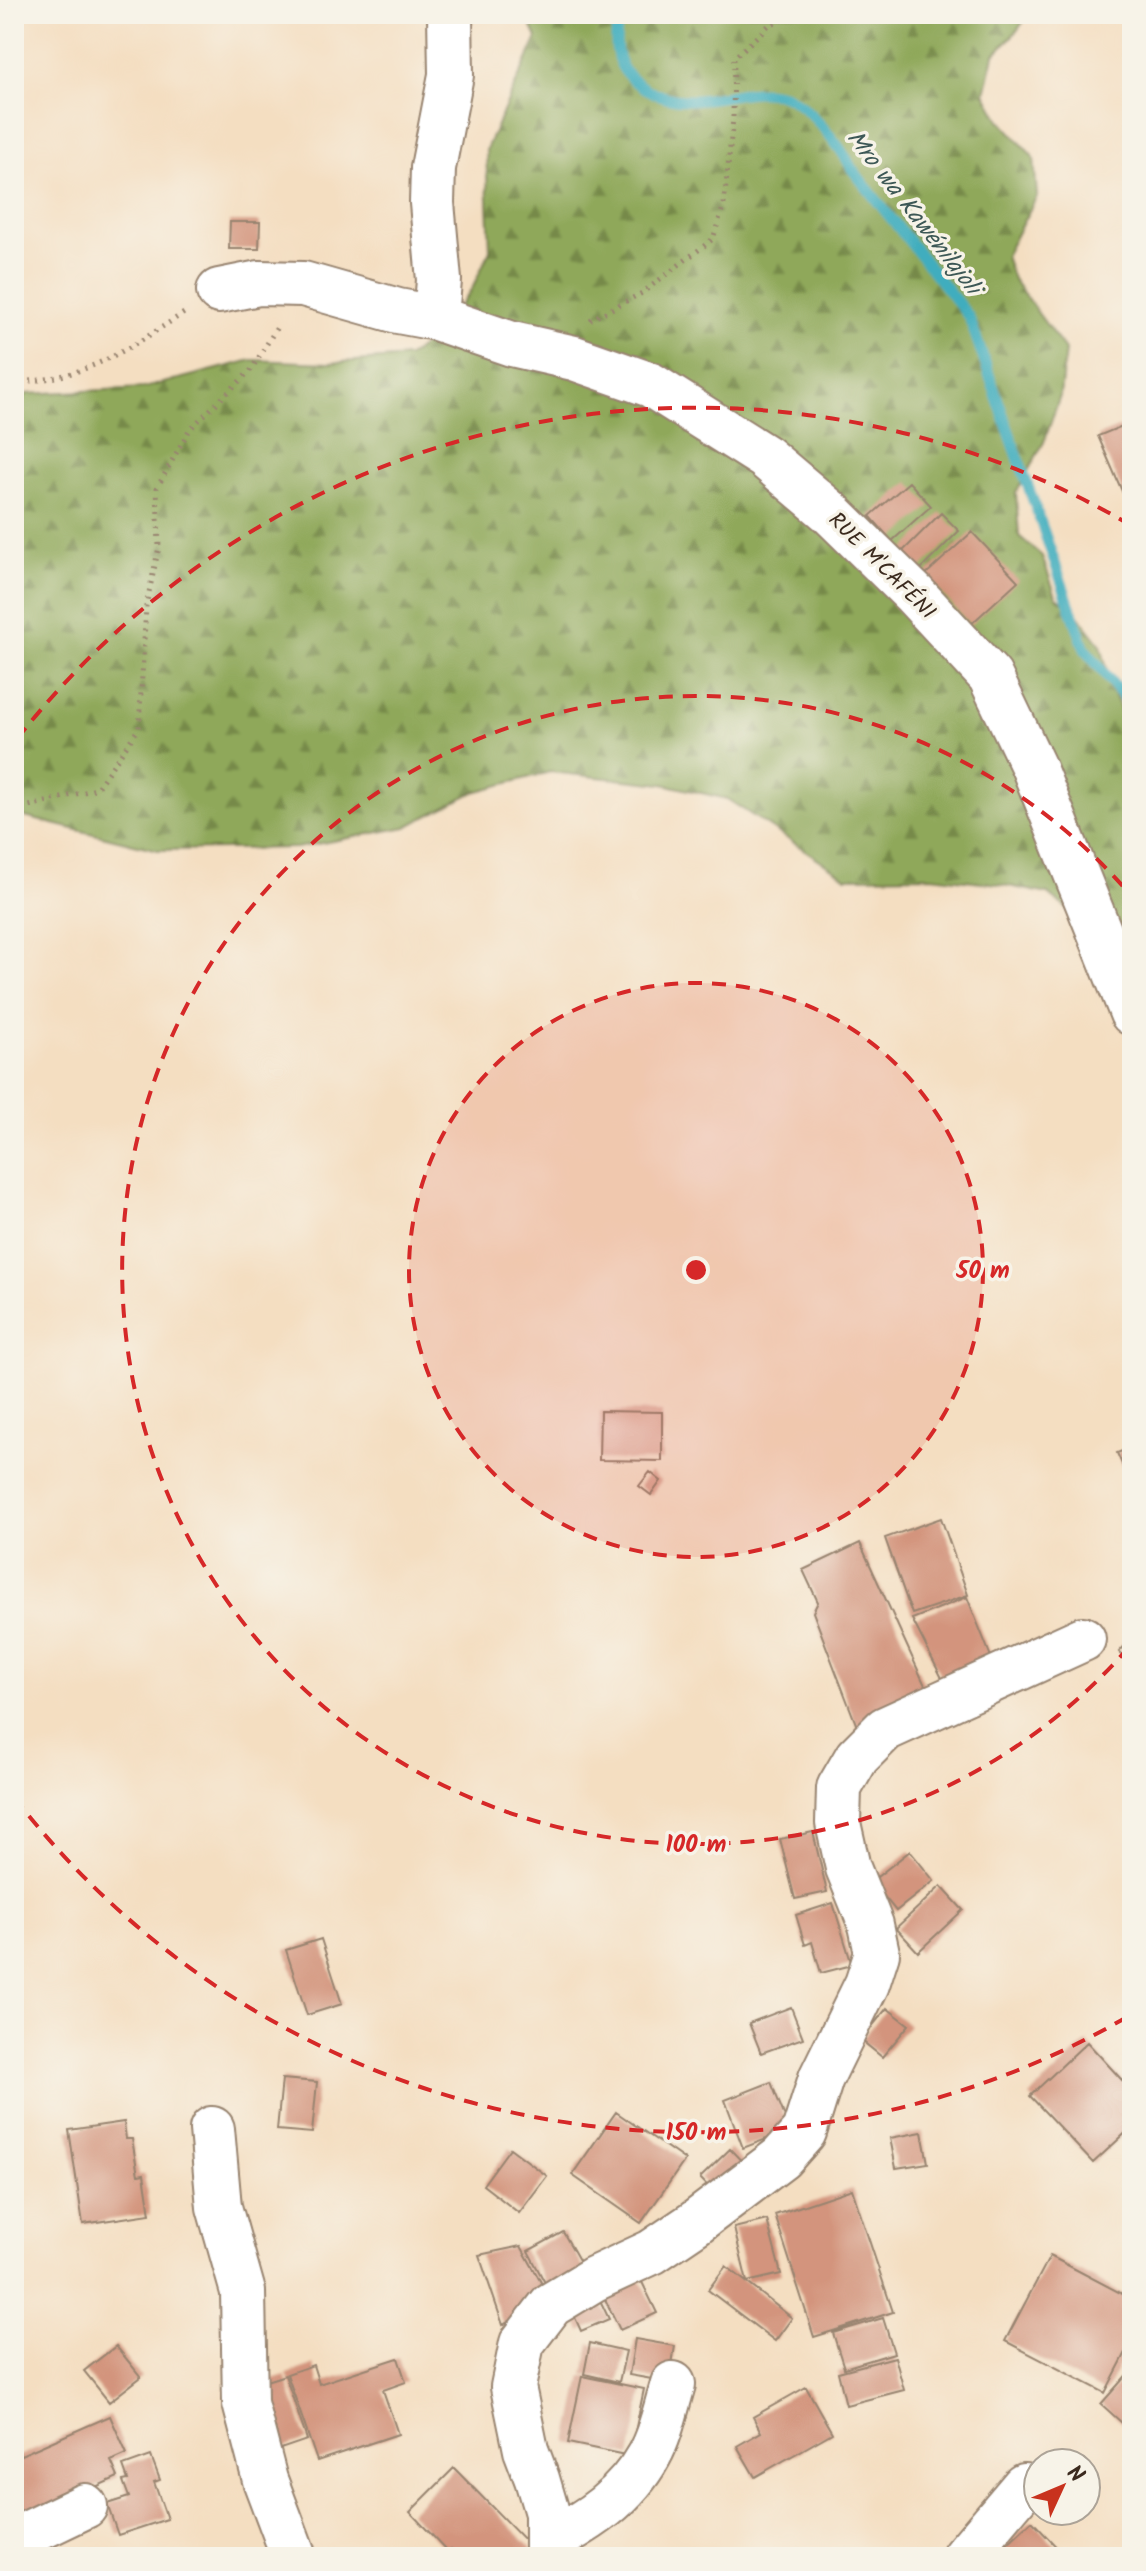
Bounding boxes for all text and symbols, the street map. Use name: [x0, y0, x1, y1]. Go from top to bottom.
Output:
water label: Mro wa Kawénilajoli: [836, 122, 993, 308]
street label: RUE M'CAFÉNI: [819, 505, 943, 629]
text: 50 m: [955, 1252, 1010, 1291]
centre of rings: [682, 1256, 710, 1284]
text: 100 m: [666, 1826, 726, 1865]
text: 150 m: [666, 2114, 726, 2153]
north arrow: [1022, 2447, 1102, 2527]
text: N: [1057, 2458, 1092, 2492]

